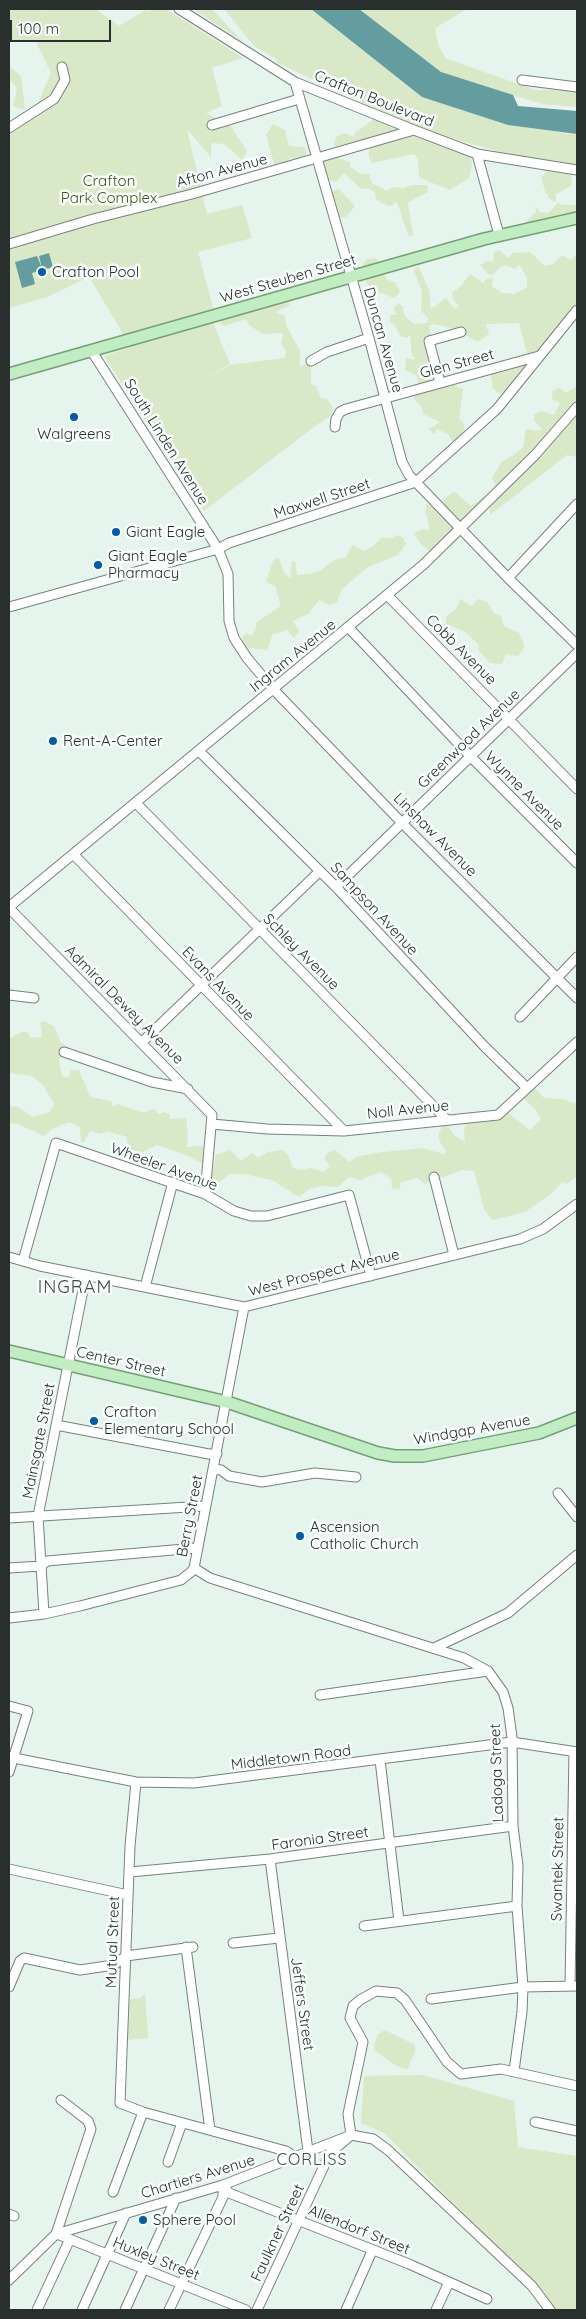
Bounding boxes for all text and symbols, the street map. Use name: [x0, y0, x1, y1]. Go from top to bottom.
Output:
scale bar: [12, 10, 114, 42]
text: 100 m: [18, 19, 59, 38]
street label: Crafton Boulevard: [312, 67, 436, 131]
street label: Afton Avenue: [175, 150, 269, 192]
park label: Crafton Park Complex: [61, 172, 157, 207]
street label: West Steuben Street: [218, 251, 358, 307]
place label: Crafton Pool: [52, 263, 139, 281]
marker: Crafton Pool: [36, 266, 48, 278]
street label: Duncan Avenue: [359, 285, 407, 395]
street label: Glen Street: [418, 345, 496, 383]
street label: South Linden Avenue: [120, 376, 212, 508]
marker: Walgreens: [68, 411, 80, 423]
place label: Walgreens: [37, 425, 111, 443]
street label: Maxwell Street: [271, 475, 373, 523]
place label: Giant Eagle: [126, 523, 205, 541]
marker: Giant Eagle: [110, 526, 122, 538]
place label: Giant Eagle Pharmacy: [108, 547, 187, 582]
marker: Giant Eagle Pharmacy: [92, 559, 104, 571]
street label: Cobb Avenue: [422, 611, 500, 689]
street label: Ingram Avenue: [246, 616, 340, 696]
street label: Greenwood Avenue: [414, 686, 524, 792]
place label: Rent-A-Center: [63, 732, 163, 750]
marker: Rent-A-Center: [47, 735, 59, 747]
street label: Wynne Avenue: [481, 748, 567, 834]
street label: Linshaw Avenue: [389, 789, 481, 881]
street label: Sampson Avenue: [326, 859, 422, 959]
street label: Schley Avenue: [259, 910, 343, 994]
street label: Admiral Dewey Avenue: [61, 942, 187, 1068]
street label: Evans Avenue: [178, 943, 258, 1025]
street label: Noll Avenue: [366, 1097, 450, 1123]
street label: Wheeler Avenue: [108, 1139, 220, 1195]
street label: West Prospect Avenue: [247, 1245, 401, 1301]
district label: INGRAM: [37, 1277, 113, 1299]
street label: Center Street: [75, 1343, 167, 1381]
street label: Mainsgate Street: [19, 1382, 59, 1500]
place label: Crafton Elementary School: [104, 1403, 234, 1438]
street label: Windgap Avenue: [412, 1411, 532, 1449]
marker: Crafton Elementary School: [88, 1415, 100, 1427]
street label: Berry Street: [173, 1473, 207, 1559]
place label: Ascension Catholic Church: [310, 1518, 419, 1553]
marker: Ascension Catholic Church: [294, 1530, 306, 1542]
street label: Ladoga Street: [486, 1723, 508, 1823]
street label: Middletown Road: [230, 1742, 352, 1774]
street label: Swantek Street: [548, 1817, 568, 1921]
street label: Faronia Street: [270, 1823, 370, 1855]
street label: Mutual Street: [102, 1896, 124, 1988]
street label: Jeffers Street: [287, 1956, 317, 2052]
district label: CORLISS: [276, 2150, 348, 2170]
street label: Chartiers Avenue: [139, 2151, 257, 2203]
street label: Faulkner Street: [248, 2182, 308, 2284]
street label: Allendorf Street: [306, 2201, 412, 2259]
place label: Sphere Pool: [153, 2211, 236, 2229]
marker: Sphere Pool: [137, 2214, 149, 2226]
street label: Huxley Street: [110, 2233, 202, 2285]

